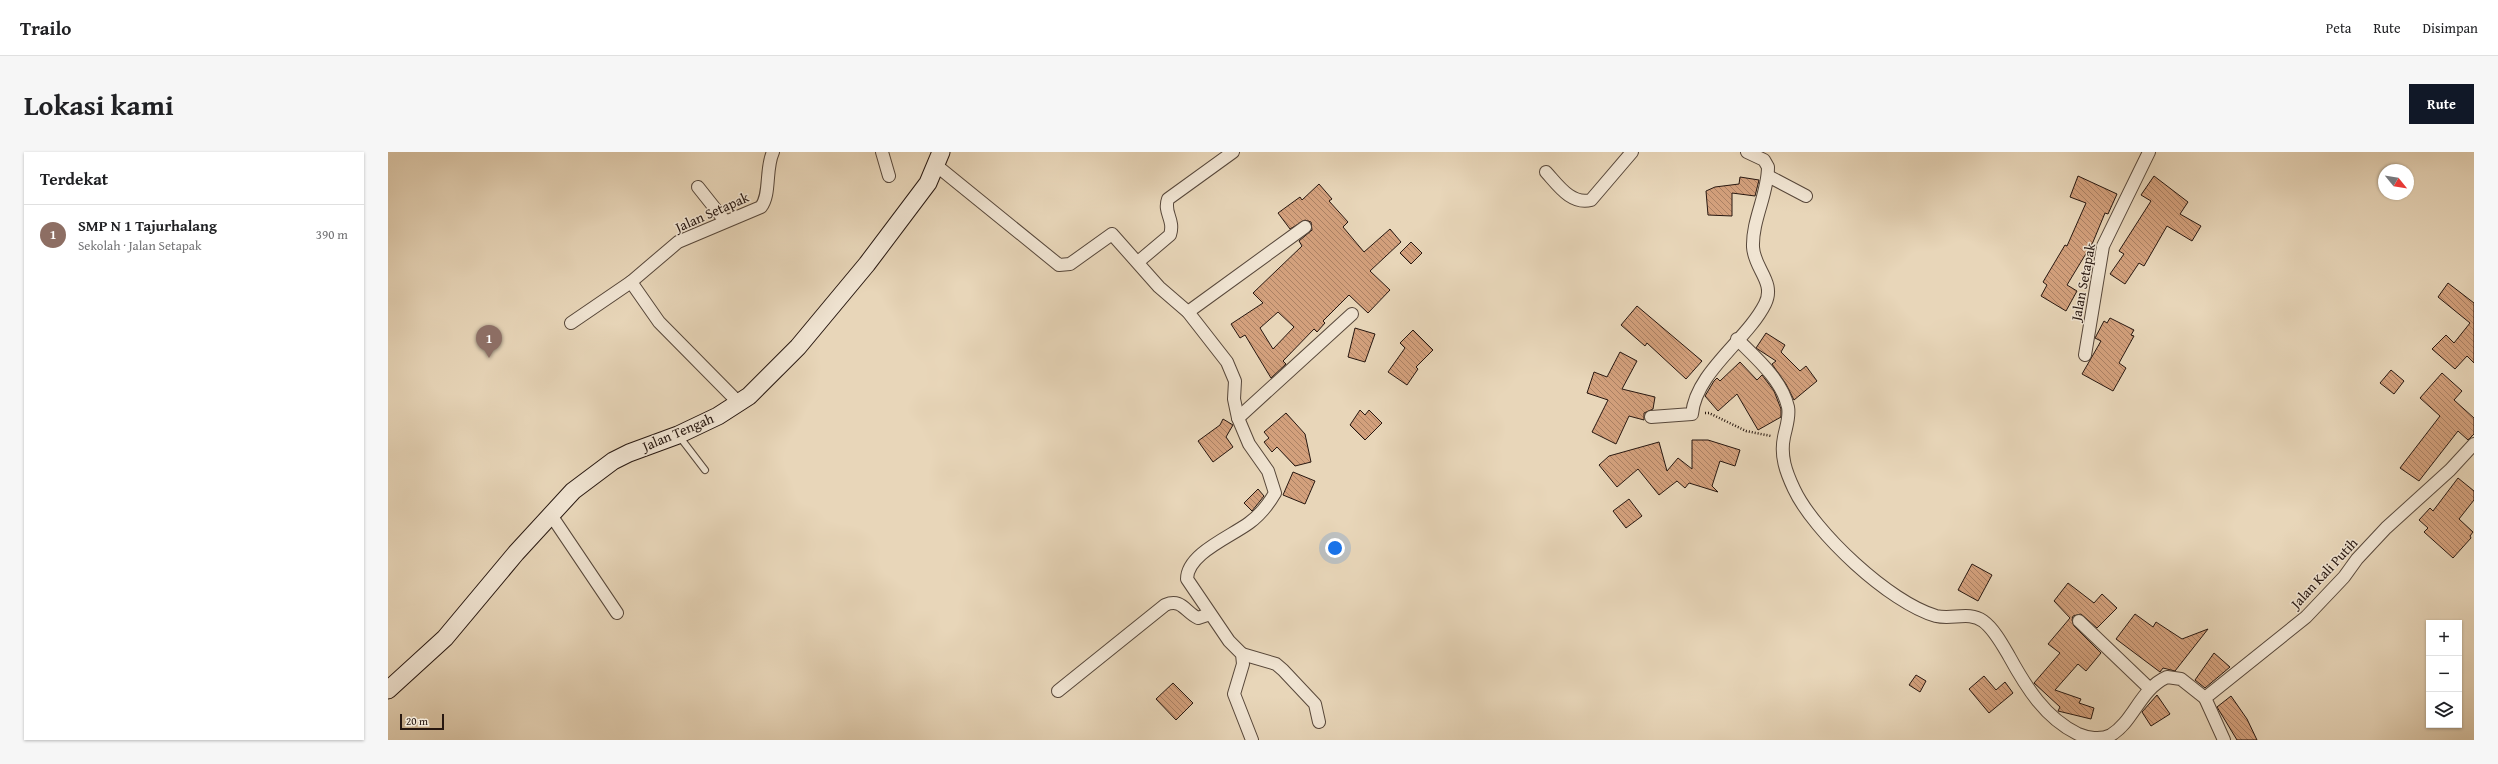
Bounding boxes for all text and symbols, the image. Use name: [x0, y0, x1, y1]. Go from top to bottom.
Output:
text: Trailo: [20, 14, 71, 42]
text: Peta: [2326, 18, 2351, 38]
text: Rute: [2373, 18, 2401, 38]
text: Disimpan: [2423, 18, 2478, 38]
text: Lokasi kami: [24, 84, 174, 125]
button: Rute: [2409, 84, 2474, 124]
north arrow: [2378, 164, 2414, 200]
text: Terdekat: [40, 166, 108, 191]
street label: Jalan Setapak: [670, 186, 753, 238]
text: SMP N 1 Tajurhalang: [78, 215, 217, 236]
text: 1: [50, 225, 56, 244]
text: 390 m: [316, 225, 348, 244]
text: Sekolah · Jalan Setapak: [78, 236, 202, 255]
street label: Jalan Setapak: [2065, 241, 2101, 325]
pin: 1: [476, 325, 502, 358]
street label: Jalan Tengah: [637, 408, 717, 457]
street label: Jalan Kali Putih: [2285, 533, 2362, 614]
your location: [1325, 538, 1345, 558]
map controls: [2426, 620, 2462, 728]
button: +: [2426, 620, 2462, 656]
button: −: [2426, 656, 2462, 692]
button: layers: [2426, 692, 2462, 728]
scale bar: [400, 712, 444, 731]
text: 20 m: [406, 713, 428, 729]

